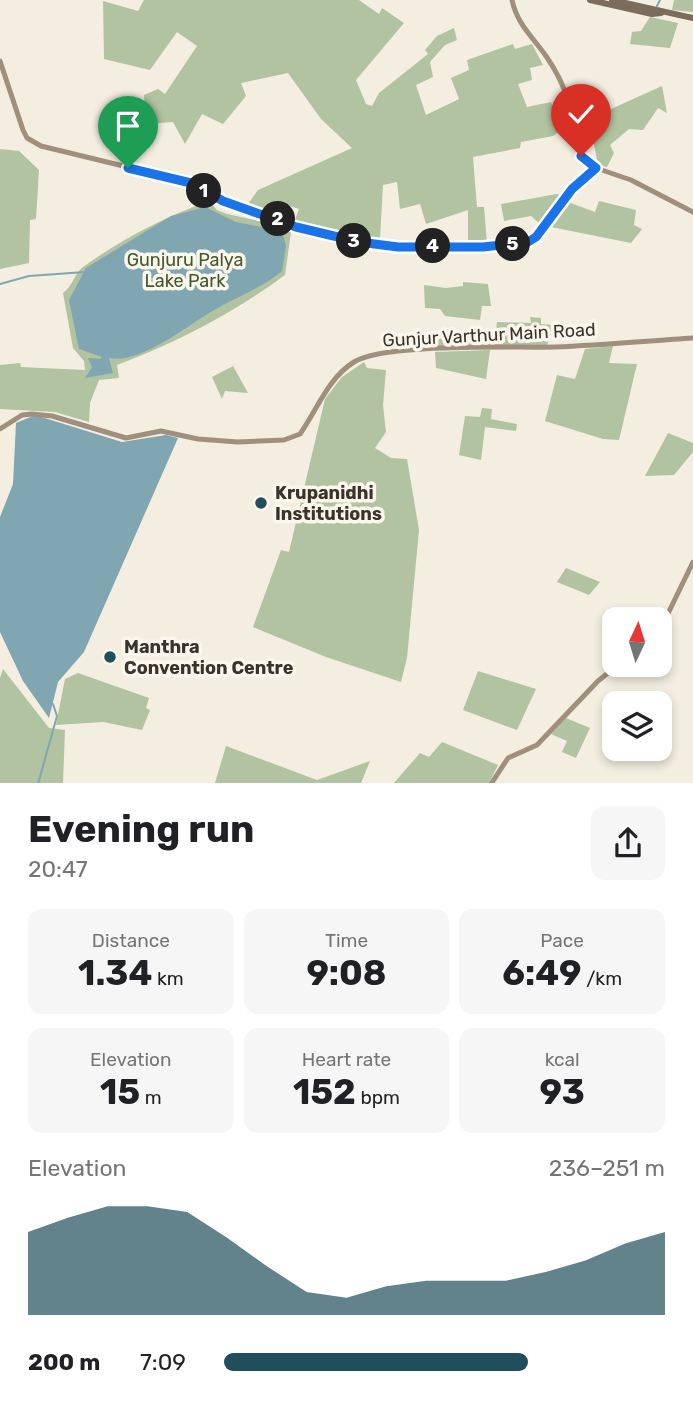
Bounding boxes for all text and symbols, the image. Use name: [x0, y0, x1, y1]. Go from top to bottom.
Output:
pin: [551, 84, 611, 156]
icon: check: [562, 95, 600, 133]
pin: [98, 96, 158, 168]
icon: arrive: [109, 107, 147, 145]
pin: 1: [186, 174, 222, 208]
text: 1: [199, 179, 208, 202]
pin: 2: [260, 202, 296, 236]
text: 2: [271, 207, 284, 230]
pin: 3: [336, 224, 372, 258]
pin: 5: [496, 226, 530, 262]
text: 3: [347, 229, 360, 252]
pin: 4: [416, 229, 450, 264]
text: 5: [506, 232, 519, 255]
text: 4: [426, 234, 439, 257]
park label: Gunjuru Palya Lake Park: [127, 249, 243, 292]
street label: Gunjur Varthur Main Road: [382, 318, 596, 352]
place label: Krupanidhi Institutions: [275, 482, 382, 525]
marker: Krupanidhi Institutions: [253, 495, 269, 511]
north arrow: [602, 607, 672, 677]
map controls: [602, 607, 672, 761]
place label: Manthra Convention Centre: [124, 636, 294, 679]
marker: Manthra Convention Centre: [102, 649, 118, 665]
button: layers: [602, 691, 672, 761]
text: Evening run: [28, 806, 254, 852]
button: share: [591, 806, 665, 880]
text: 20:47: [28, 855, 88, 883]
text: Distance: [92, 929, 170, 952]
text: Time: [325, 929, 368, 952]
text: Pace: [540, 929, 584, 952]
text: 1.34: [78, 952, 152, 994]
text: 9:08: [306, 952, 387, 994]
text: 6:49: [502, 952, 582, 994]
text: km: [152, 967, 184, 990]
text: /km: [582, 967, 622, 990]
text: Elevation: [90, 1048, 172, 1071]
text: Heart rate: [302, 1048, 391, 1071]
text: kcal: [545, 1048, 580, 1071]
text: 15: [100, 1071, 140, 1113]
text: 152: [293, 1071, 356, 1113]
text: 93: [540, 1071, 585, 1113]
text: m: [140, 1086, 162, 1109]
text: bpm: [356, 1086, 400, 1109]
text: Elevation: [28, 1154, 127, 1182]
text: 236–251 m: [549, 1154, 665, 1182]
text: 200 m: [28, 1348, 100, 1376]
text: 7:09: [140, 1348, 186, 1376]

